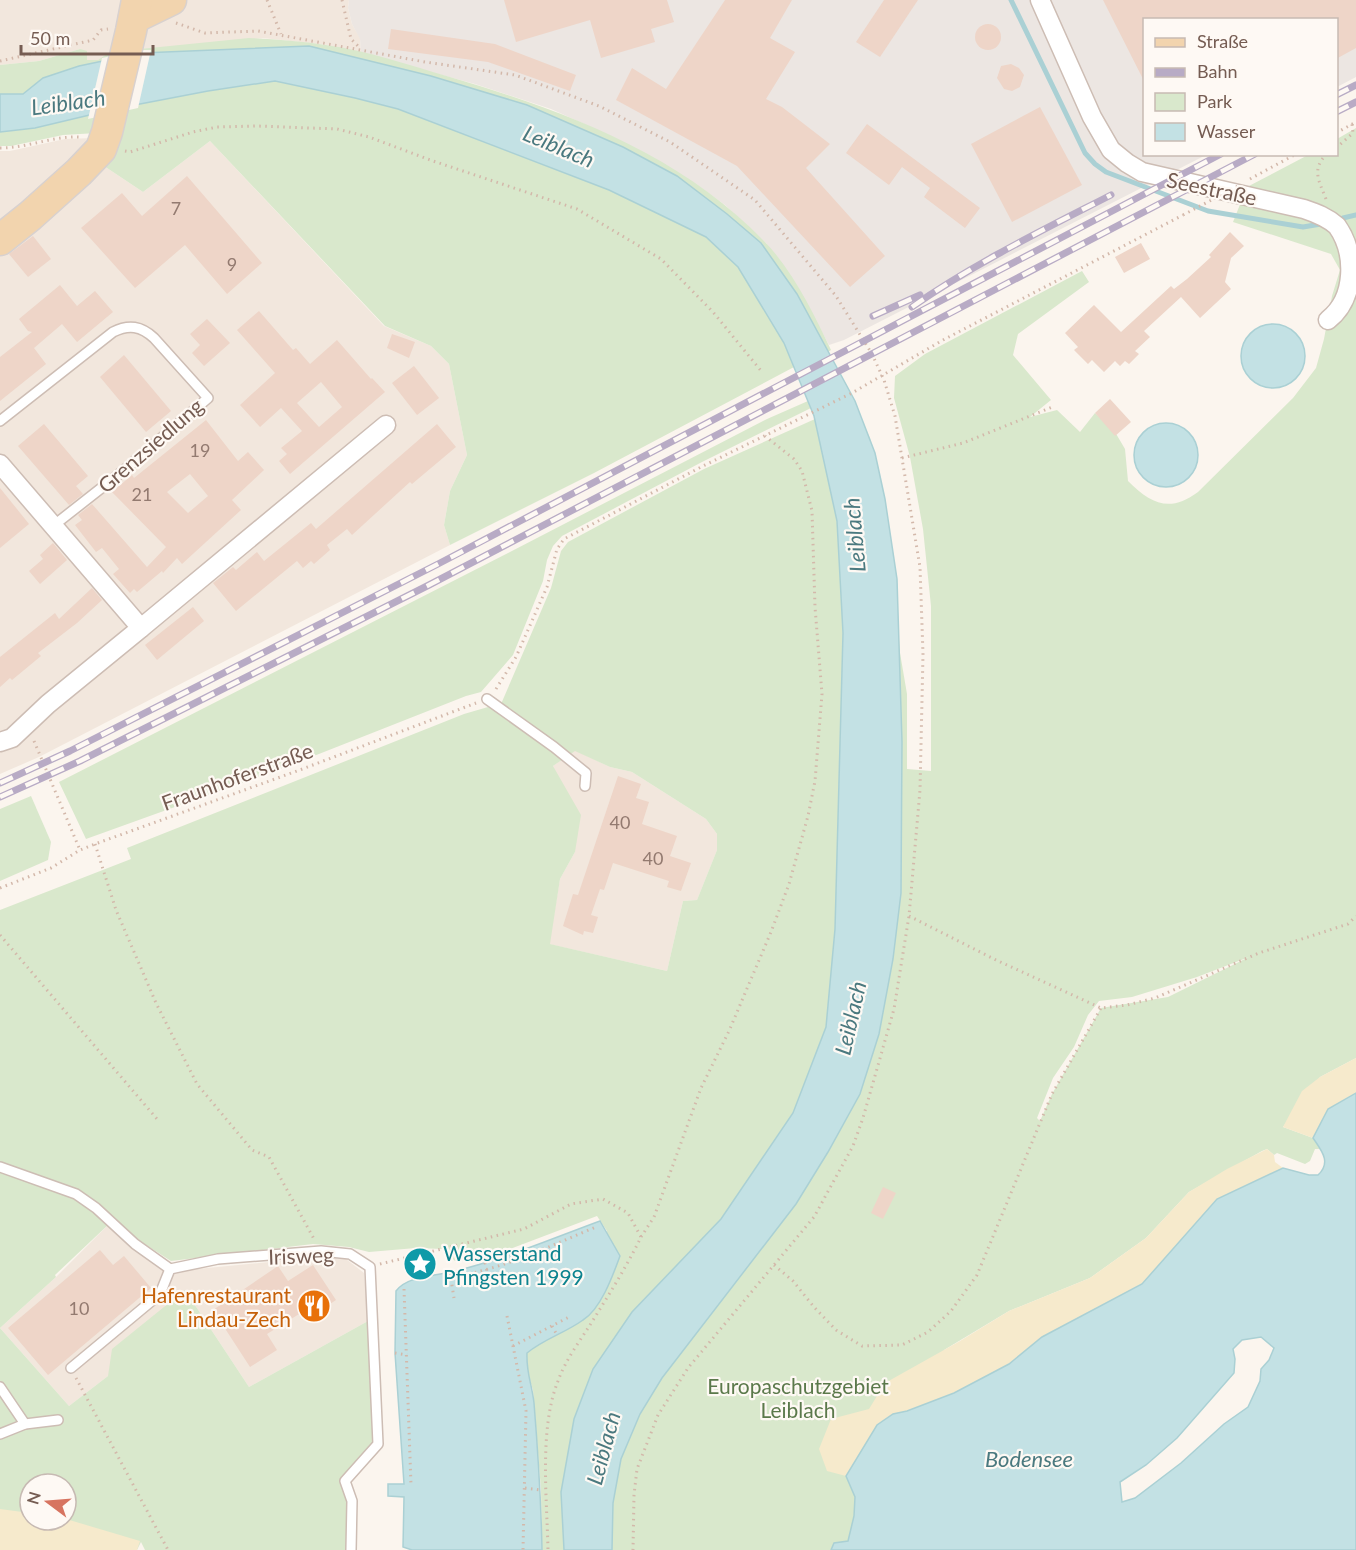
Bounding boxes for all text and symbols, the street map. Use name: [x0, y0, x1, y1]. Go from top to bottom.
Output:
scale bar: [21, 18, 153, 56]
legend: [1143, 18, 1338, 156]
text: 50 m: [30, 27, 70, 49]
text: Straße: [1197, 30, 1248, 52]
text: Bahn: [1197, 60, 1238, 82]
water label: Leiblach: [29, 83, 107, 121]
text: Park: [1197, 90, 1233, 112]
water label: Leiblach: [519, 119, 599, 173]
text: Wasser: [1197, 120, 1256, 142]
street label: Seestraße: [1165, 166, 1259, 210]
house number: 7: [171, 197, 181, 219]
house number: 9: [227, 253, 237, 275]
street label: Grenzsiedlung: [92, 393, 208, 497]
house number: 19: [190, 439, 210, 461]
house number: 21: [132, 483, 152, 505]
water label: Leiblach: [837, 497, 871, 573]
street label: Fraunhoferstraße: [158, 737, 316, 815]
house number: 40: [610, 811, 630, 833]
house number: 40: [643, 847, 663, 869]
water label: Leiblach: [828, 979, 872, 1057]
place label: Wasserstand Pfingsten 1999: [443, 1240, 584, 1289]
street label: Irisweg: [268, 1241, 334, 1269]
place icon: Wasserstand Pfingsten 1999: [402, 1246, 438, 1282]
place label: Hafenrestaurant Lindau-Zech: [141, 1282, 291, 1331]
restaurant icon: Hafenrestaurant Lindau-Zech: [296, 1288, 332, 1324]
house number: 10: [69, 1297, 89, 1319]
park label: Europaschutzgebiet Leiblach: [707, 1373, 889, 1422]
water label: Leiblach: [580, 1408, 626, 1488]
water label: Bodensee: [985, 1445, 1073, 1472]
north arrow: [18, 1472, 78, 1532]
text: N: [22, 1489, 44, 1506]

